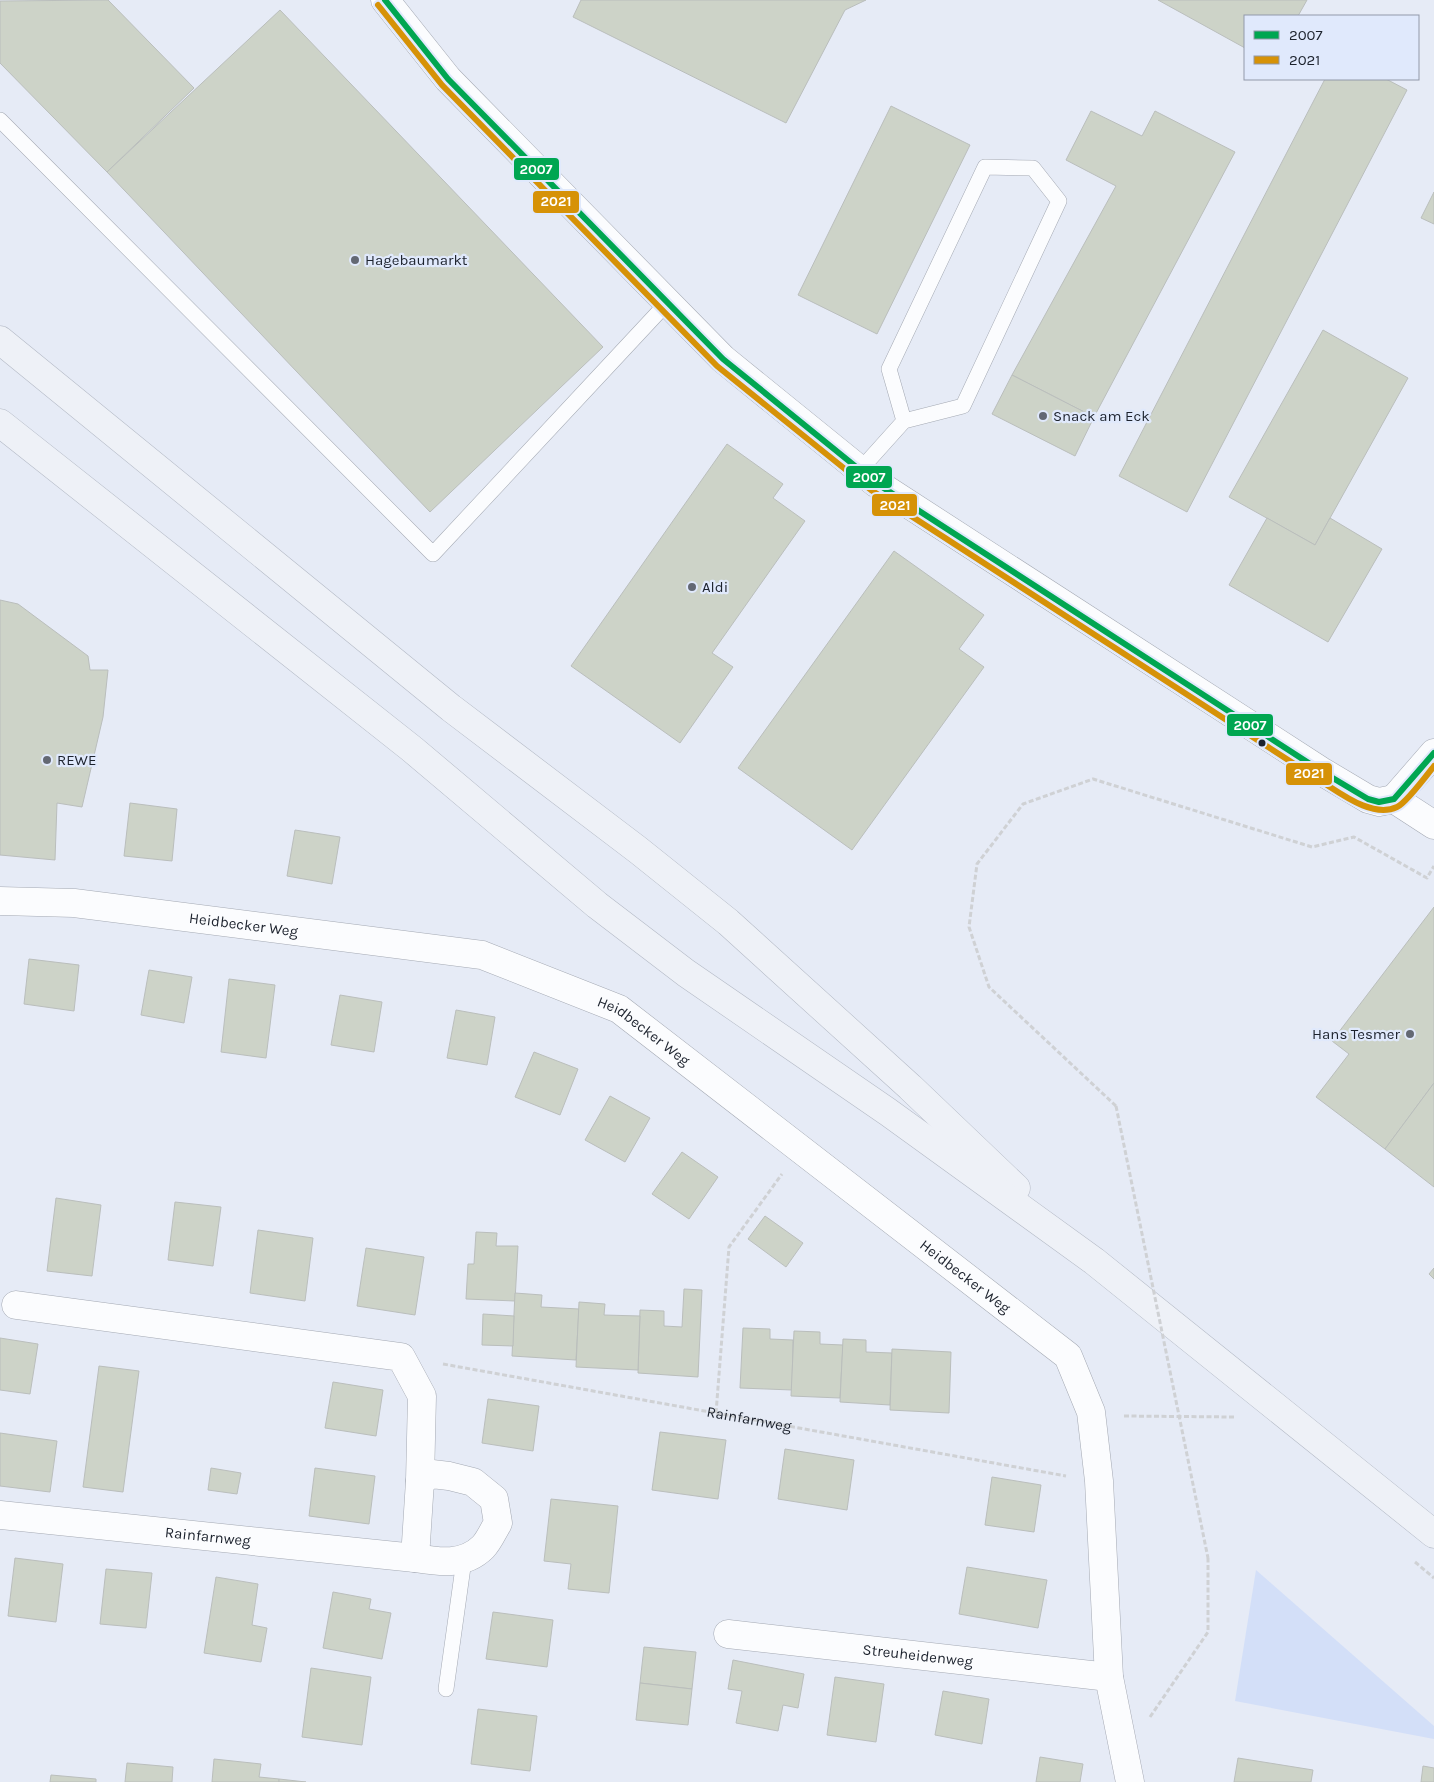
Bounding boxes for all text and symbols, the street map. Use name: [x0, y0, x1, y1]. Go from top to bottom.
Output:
legend: [1244, 15, 1419, 80]
text: 2007: [1289, 26, 1323, 44]
text: 2021: [1289, 51, 1320, 69]
line badge: 2007: [513, 157, 560, 181]
text: 2007: [519, 161, 553, 178]
line badge: 2021: [532, 190, 580, 214]
text: 2021: [541, 193, 571, 210]
place label: Hagebaumarkt: [365, 251, 468, 269]
marker: Hagebaumarkt: [349, 254, 361, 266]
place label: Snack am Eck: [1053, 407, 1150, 425]
marker: Snack am Eck: [1037, 410, 1049, 422]
line badge: 2007: [845, 465, 893, 489]
text: 2007: [852, 469, 886, 486]
line badge: 2021: [871, 493, 918, 517]
text: 2021: [880, 497, 910, 514]
place label: Aldi: [702, 578, 728, 596]
marker: Aldi: [686, 581, 698, 593]
line badge: 2007: [1226, 713, 1274, 737]
text: 2007: [1233, 717, 1267, 734]
unlabelled marker: [1257, 738, 1267, 748]
place label: REWE: [57, 751, 96, 769]
marker: REWE: [41, 754, 53, 766]
line badge: 2021: [1285, 762, 1333, 786]
text: 2021: [1294, 765, 1324, 782]
street label: Heidbecker Weg: [188, 909, 300, 941]
street label: Heidbecker Weg: [595, 992, 694, 1070]
place label: Hans Tesmer: [1312, 1025, 1401, 1043]
marker: Hans Tesmer: [1404, 1028, 1416, 1040]
street label: Heidbecker Weg: [916, 1236, 1014, 1317]
street label: Rainfarnweg: [705, 1403, 794, 1436]
street label: Rainfarnweg: [164, 1523, 252, 1550]
street label: Streuheidenweg: [862, 1640, 974, 1671]

